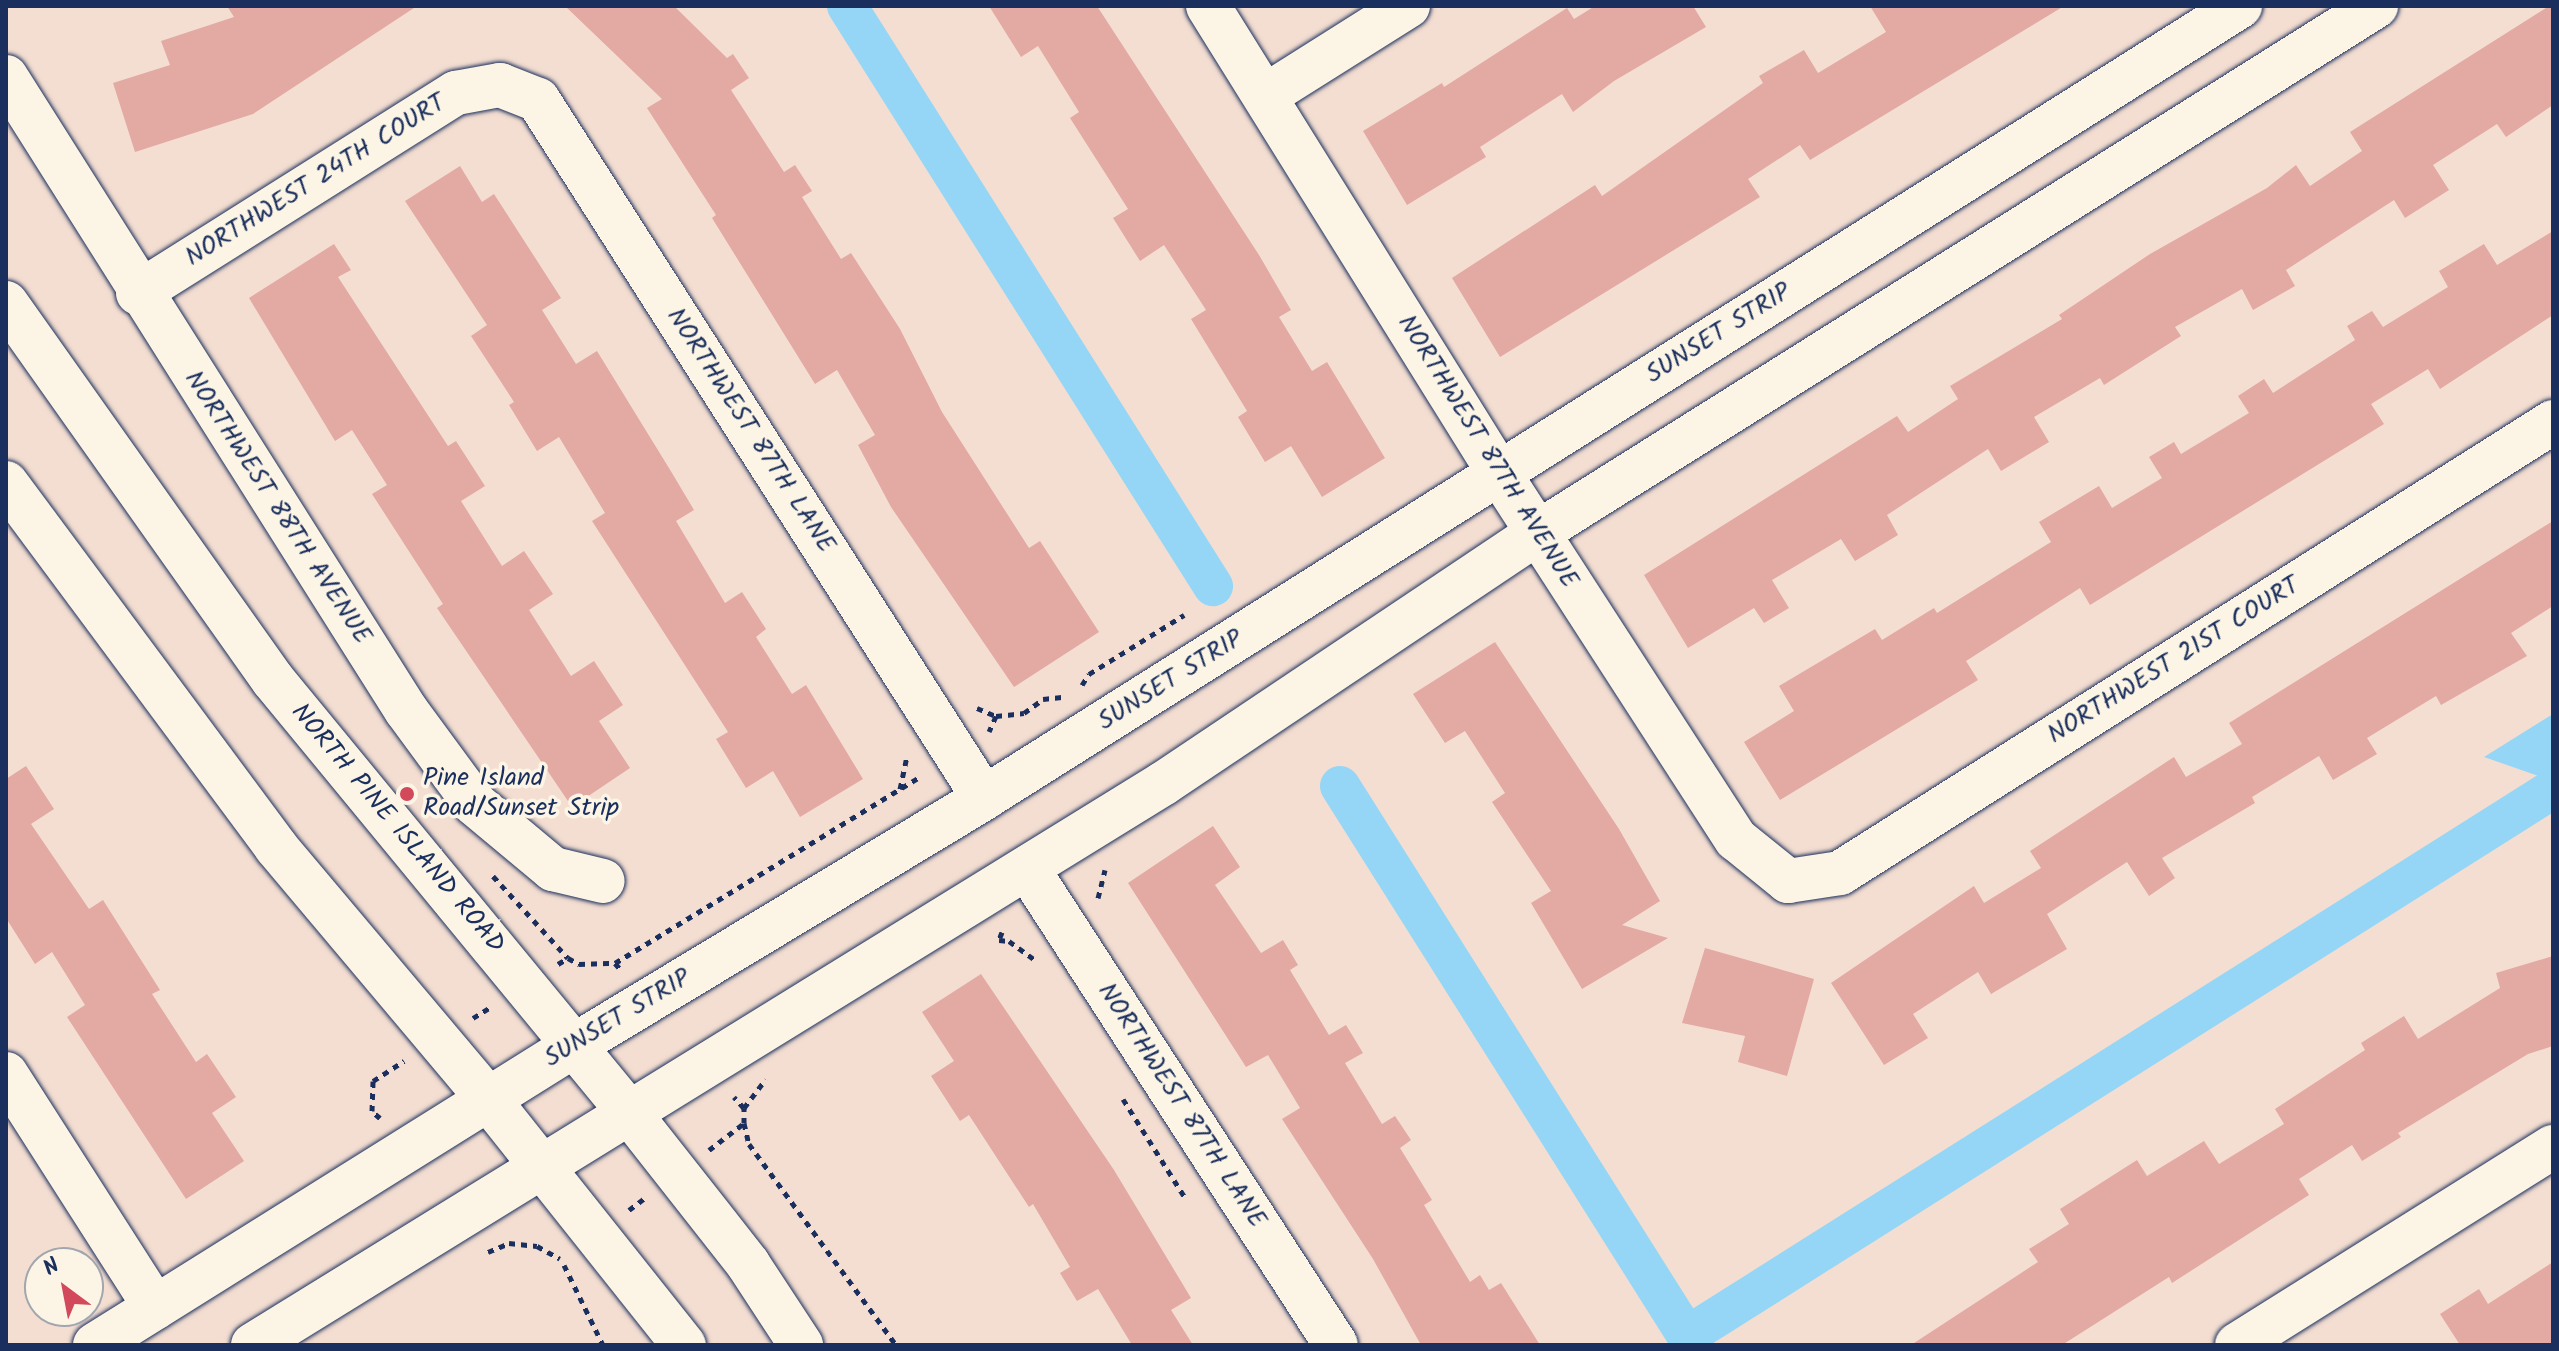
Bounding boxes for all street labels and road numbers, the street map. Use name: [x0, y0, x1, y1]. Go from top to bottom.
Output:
street label: NORTHWEST 24TH COURT: [180, 88, 452, 274]
street label: SUNSET STRIP: [1641, 277, 1797, 391]
street label: NORTHWEST 87TH LANE: [659, 303, 841, 559]
street label: NORTHWEST 87TH AVENUE: [1390, 310, 1584, 594]
street label: NORTHWEST 88TH AVENUE: [177, 365, 377, 651]
street label: NORTHWEST 21ST COURT: [2042, 571, 2306, 751]
street label: SUNSET STRIP: [1093, 624, 1249, 738]
street label: NORTH PINE ISLAND ROAD: [283, 698, 511, 960]
street label: SUNSET STRIP: [539, 963, 697, 1075]
street label: NORTHWEST 87TH LANE: [1090, 978, 1272, 1234]

